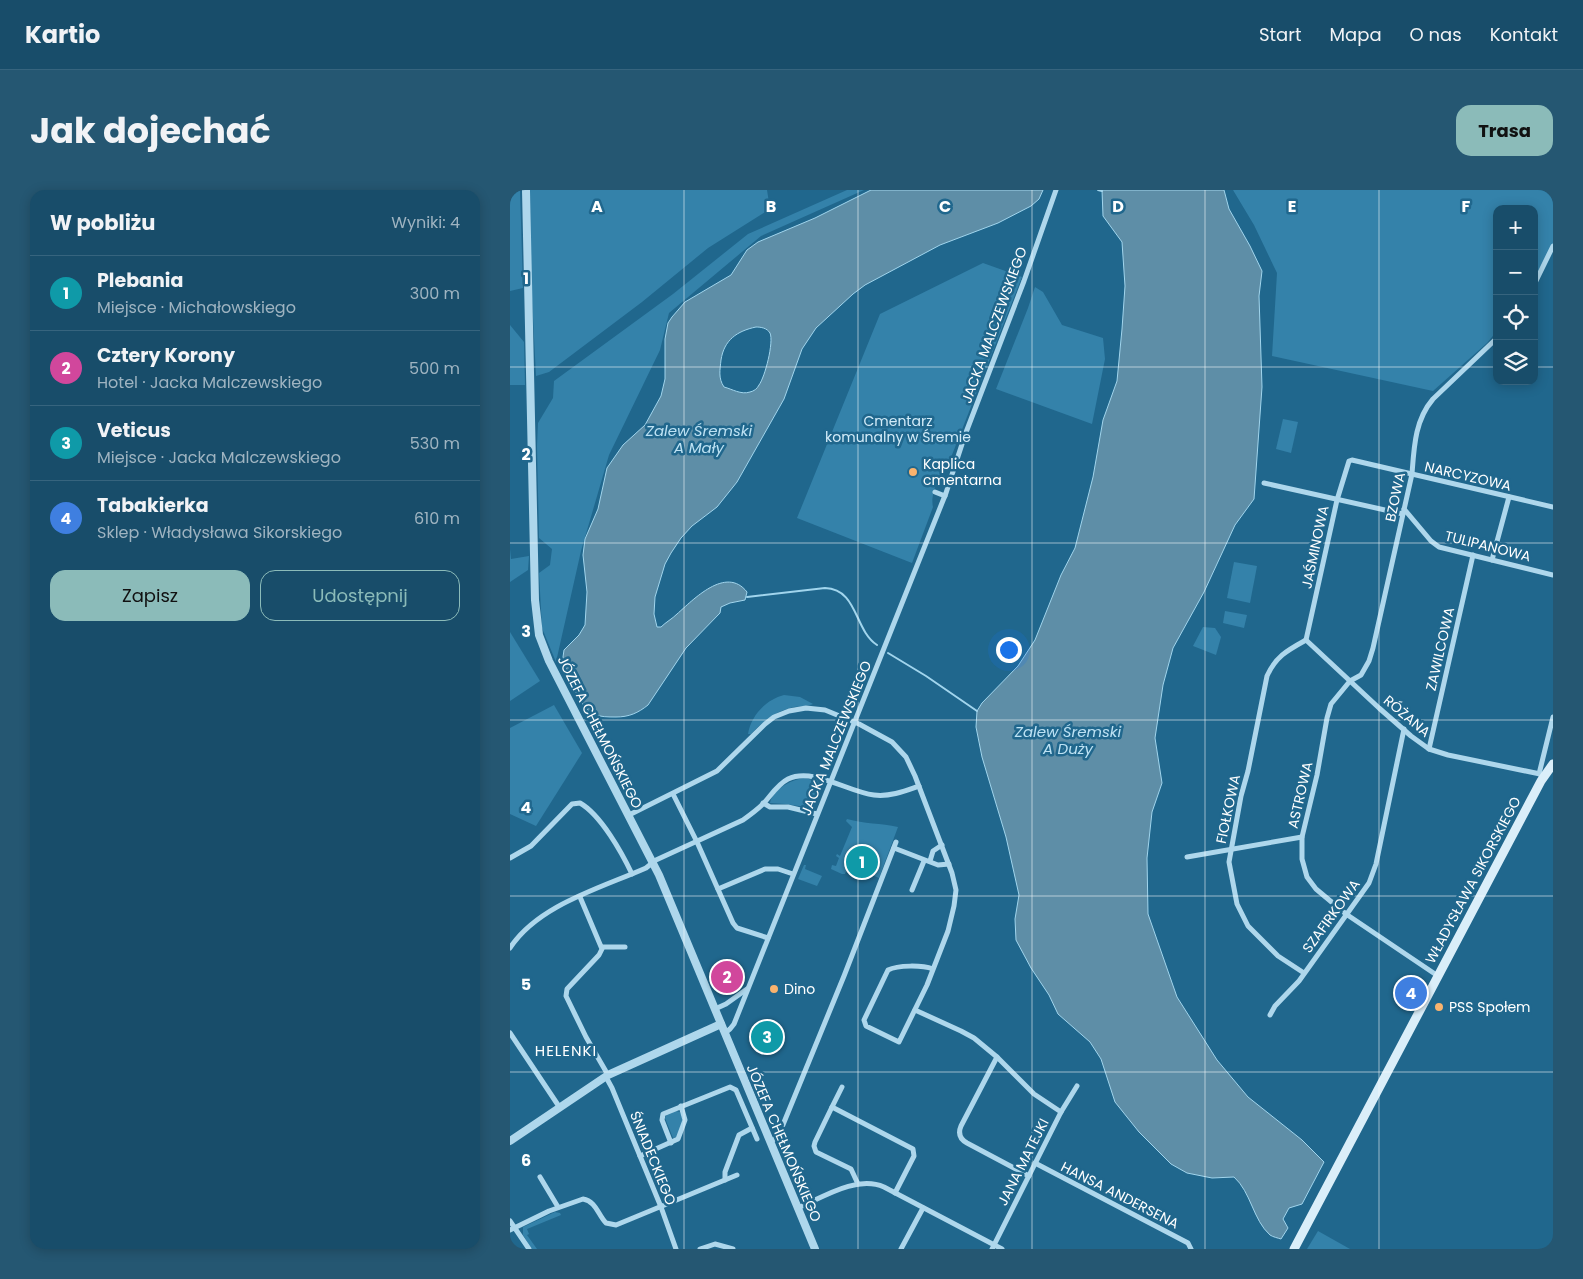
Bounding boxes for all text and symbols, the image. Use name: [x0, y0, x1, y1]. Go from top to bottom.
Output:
text: Kartio: [25, 18, 100, 51]
text: Start: [1259, 22, 1302, 47]
text: Mapa: [1330, 22, 1382, 47]
text: O nas: [1410, 22, 1462, 47]
text: Kontakt: [1490, 22, 1558, 47]
button: Trasa: [1456, 105, 1553, 156]
text: Jak dojechać: [30, 106, 271, 155]
text: A: [591, 195, 603, 218]
text: B: [766, 195, 776, 218]
text: C: [939, 195, 951, 218]
text: D: [1112, 195, 1124, 218]
text: E: [1288, 195, 1296, 218]
text: F: [1462, 195, 1471, 218]
map controls: [1493, 205, 1538, 385]
button: +: [1493, 205, 1538, 250]
text: W pobliżu: [50, 208, 155, 237]
text: Wyniki: 4: [391, 211, 460, 234]
street label: JACKA MALCZEWSKIEGO: [956, 244, 1032, 406]
button: −: [1493, 250, 1538, 295]
text: Plebania: [97, 267, 183, 294]
text: 1: [523, 267, 529, 290]
text: 1: [63, 282, 69, 305]
text: 300 m: [410, 282, 460, 305]
button: locate: [1493, 295, 1538, 340]
text: Miejsce · Michałowskiego: [97, 296, 296, 319]
button: layers: [1493, 340, 1538, 385]
text: Cztery Korony: [97, 342, 235, 369]
text: 2: [61, 357, 71, 380]
text: 500 m: [409, 357, 460, 380]
text: Hotel · Jacka Malczewskiego: [97, 371, 322, 394]
park label: Cmentarz komunalny w Śremie: [825, 411, 971, 447]
text: Veticus: [97, 417, 171, 444]
water label: Zalew Śremski A Mały: [645, 420, 752, 458]
text: 3: [61, 432, 71, 455]
text: 530 m: [410, 432, 460, 455]
text: 2: [521, 443, 531, 466]
text: Miejsce · Jacka Malczewskiego: [97, 446, 341, 469]
place label: Kaplica cmentarna: [923, 454, 1002, 490]
street label: NARCYZOWA: [1423, 456, 1513, 496]
marker: Kaplica cmentarna: [907, 466, 919, 478]
street label: BZOWA: [1380, 470, 1410, 524]
text: Tabakierka: [97, 492, 209, 519]
street label: JAŚMINOWA: [1296, 504, 1334, 590]
text: 4: [61, 507, 71, 530]
text: 610 m: [414, 507, 460, 530]
text: Sklep · Władysława Sikorskiego: [97, 521, 342, 544]
street label: TULIPANOWA: [1443, 526, 1533, 566]
button: Zapisz: [50, 570, 250, 621]
button: Udostępnij: [260, 570, 460, 621]
street label: ZAWILCOWA: [1421, 605, 1459, 693]
text: 3: [521, 620, 531, 643]
your location: [996, 637, 1022, 663]
street label: JÓZEFA CHEŁMOŃSKIEGO: [553, 652, 647, 812]
street label: JACKA MALCZEWSKIEGO: [796, 658, 876, 818]
street label: RÓŻANA: [1379, 690, 1435, 742]
water label: Zalew Śremski A Duży: [1014, 721, 1121, 759]
street label: ASTROWA: [1283, 760, 1317, 830]
street label: FIOŁKOWA: [1211, 773, 1245, 845]
street label: WŁADYSŁAWA SIKORSKIEGO: [1420, 793, 1526, 967]
text: 4: [521, 796, 532, 819]
pin: 1: [846, 843, 878, 881]
street label: SZAFIRKOWA: [1297, 875, 1365, 957]
pin: 2: [711, 958, 743, 996]
text: 5: [521, 973, 531, 996]
pin: 4: [1395, 974, 1427, 1012]
place label: Dino: [784, 979, 815, 999]
marker: Dino: [768, 983, 780, 995]
place label: PSS Społem: [1449, 997, 1531, 1017]
marker: PSS Społem: [1433, 1001, 1445, 1013]
pin: 3: [751, 1018, 783, 1056]
district label: HELENKI: [535, 1040, 597, 1061]
street label: JÓZEFA CHEŁMOŃSKIEGO: [742, 1061, 826, 1225]
street label: ŚNIADECKIEGO: [625, 1108, 681, 1208]
street label: JANA MATEJKI: [992, 1115, 1054, 1209]
text: 6: [521, 1149, 531, 1172]
street label: HANSA ANDERSENA: [1058, 1157, 1182, 1233]

